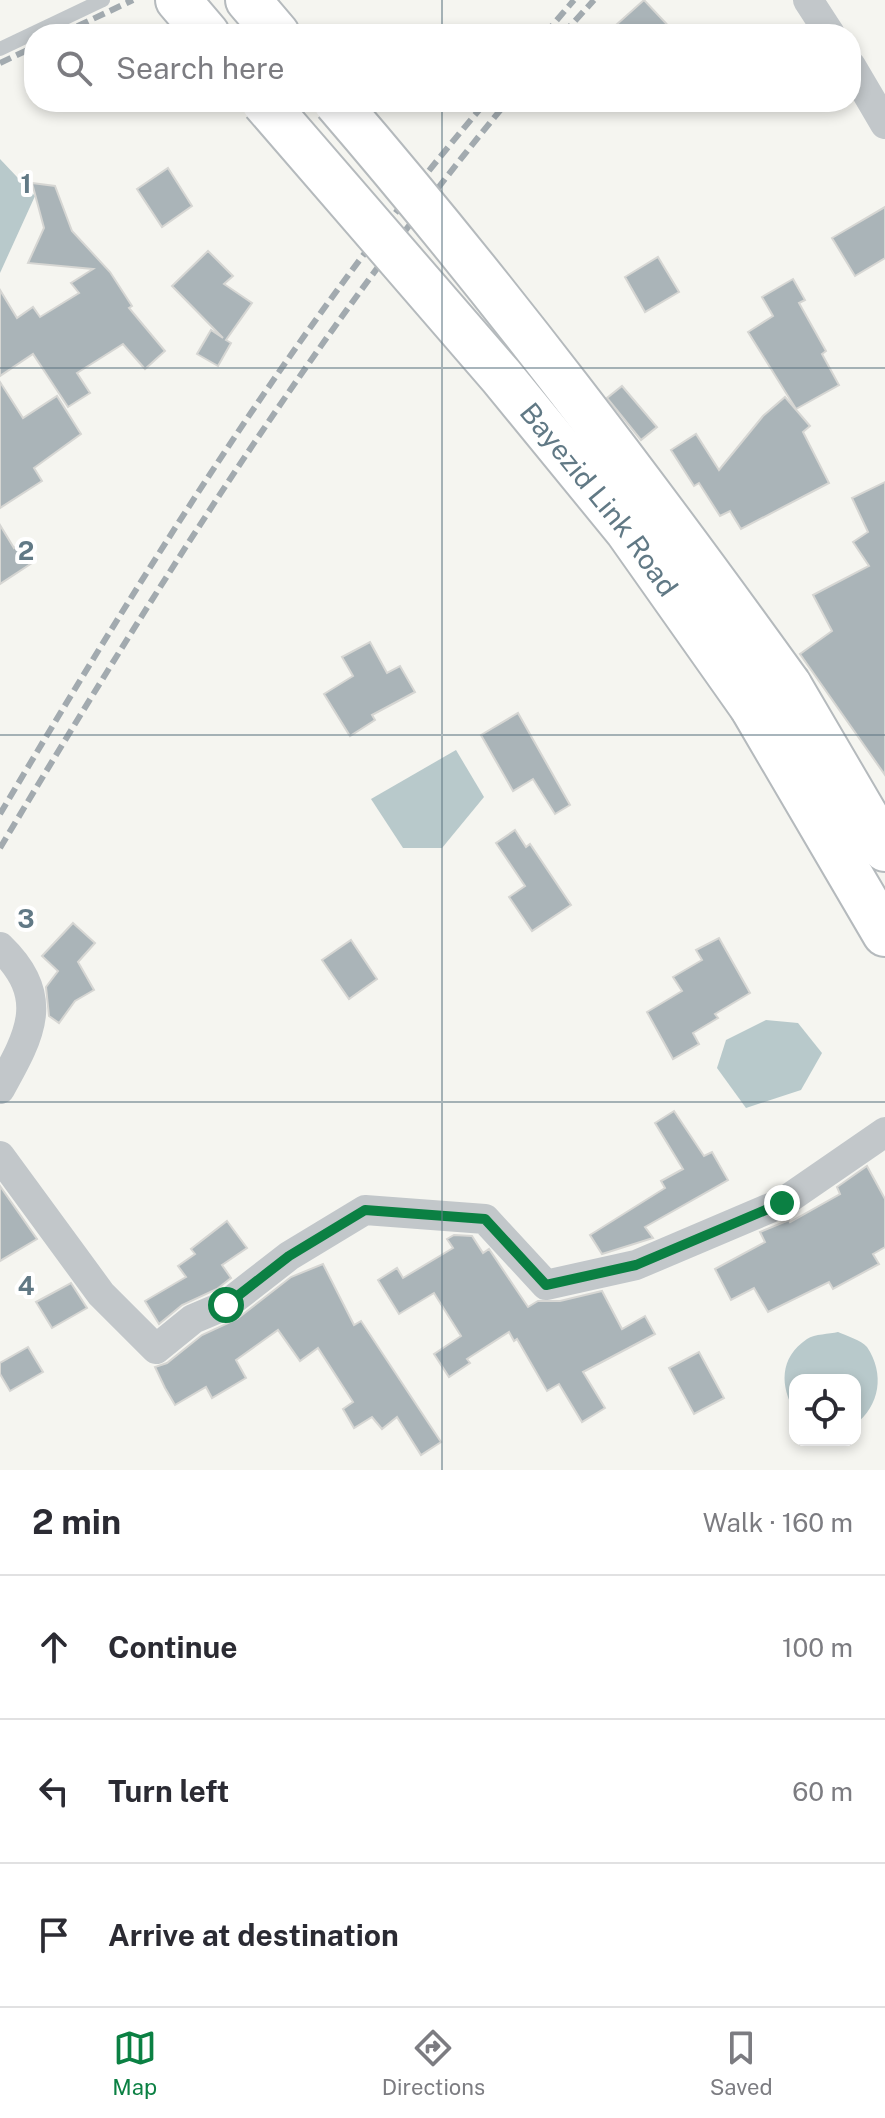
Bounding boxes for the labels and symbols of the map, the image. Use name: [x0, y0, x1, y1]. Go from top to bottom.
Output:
text: 1: [20, 168, 32, 199]
street label: Bayezid Link Road: [514, 396, 685, 602]
text: 2: [18, 535, 34, 566]
text: 3: [17, 903, 35, 934]
route end: [764, 1185, 800, 1221]
text: 4: [17, 1270, 35, 1301]
route start: [208, 1287, 244, 1323]

